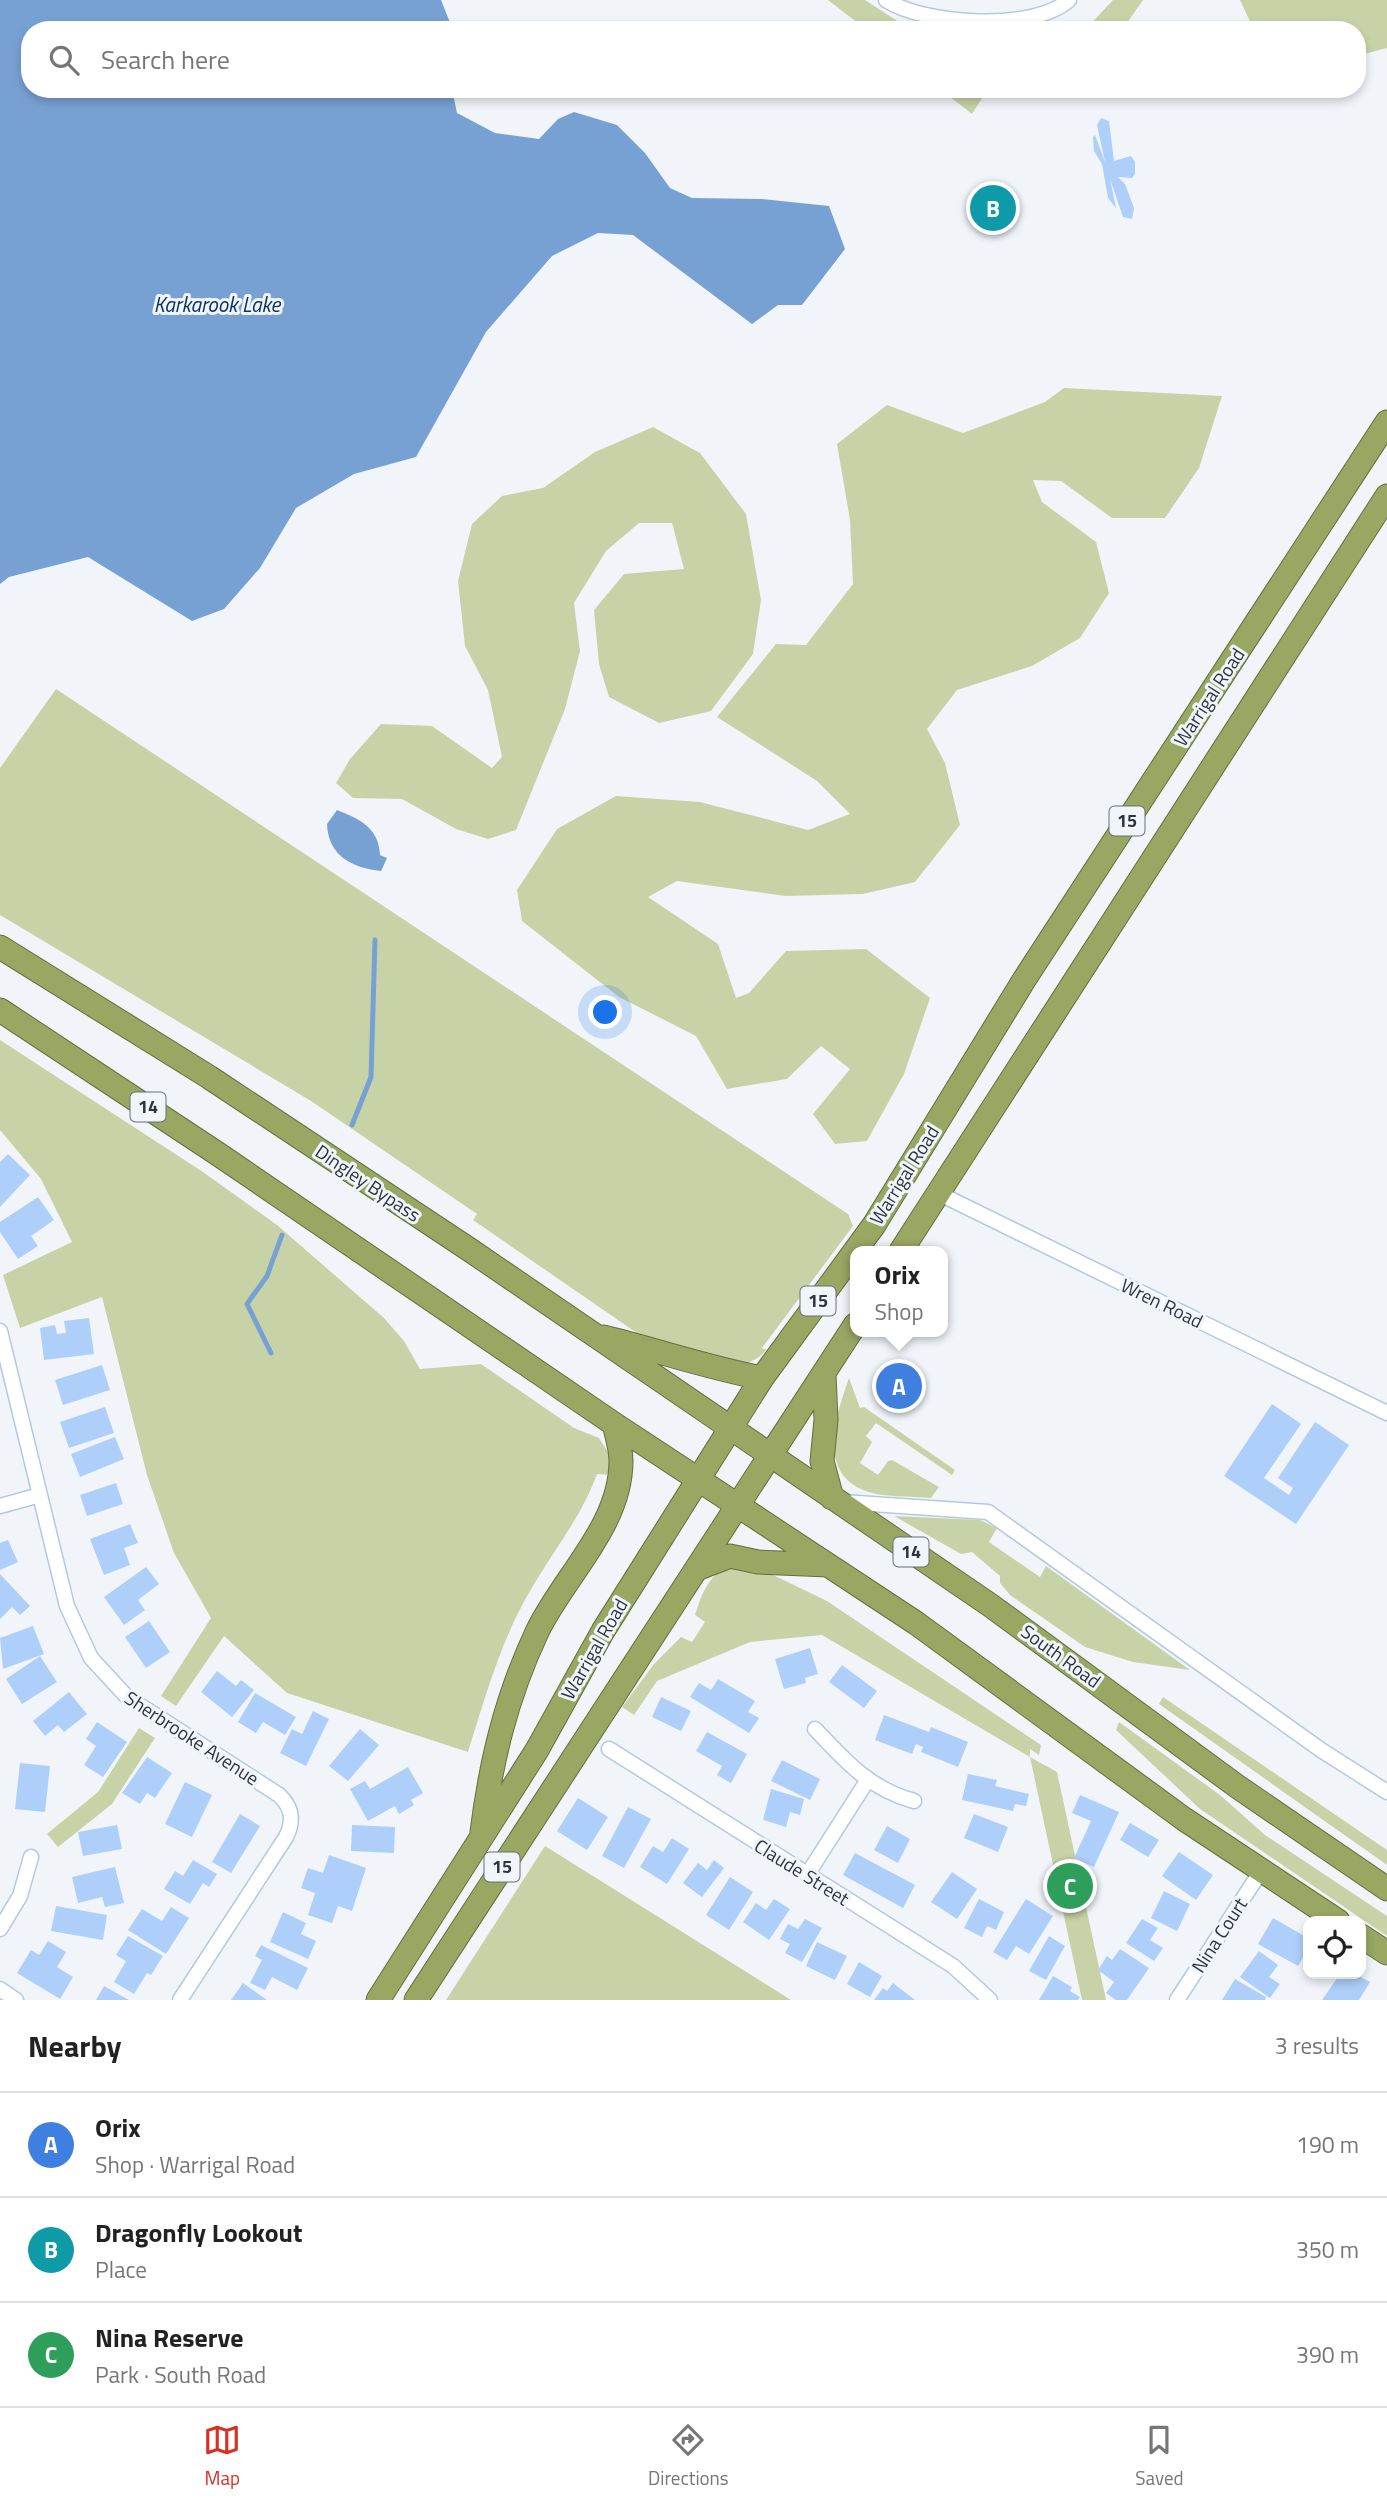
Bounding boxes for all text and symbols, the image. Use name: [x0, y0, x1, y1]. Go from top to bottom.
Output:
search box: [21, 21, 1366, 98]
text: Search here: [101, 40, 230, 79]
icon: search: [45, 41, 83, 79]
pin: B: [970, 182, 1016, 234]
water label: Karkarook Lake: [154, 288, 282, 320]
street label: Warrigal Road: [1166, 642, 1251, 752]
road number: 15: [1110, 806, 1144, 836]
your location: [588, 995, 622, 1029]
road number: 14: [130, 1092, 166, 1122]
street label: Warrigal Road: [862, 1119, 946, 1230]
street label: Dingley Bypass: [310, 1137, 427, 1229]
popup: [850, 1246, 948, 1337]
text: Orix: [874, 1255, 920, 1294]
street label: Wren Road: [1116, 1270, 1208, 1335]
road number: 15: [800, 1286, 836, 1316]
text: Shop: [874, 1294, 924, 1329]
pin: A: [876, 1360, 922, 1412]
road number: 14: [894, 1538, 928, 1567]
street label: Warrigal Road: [553, 1593, 634, 1705]
street label: South Road: [1015, 1617, 1107, 1695]
street label: Sherbrooke Avenue: [119, 1683, 265, 1792]
street label: Claude Street: [749, 1831, 856, 1912]
road number: 15: [484, 1853, 520, 1882]
pin: C: [1047, 1860, 1093, 1912]
street label: Nina Court: [1183, 1891, 1254, 1978]
map controls: [1303, 1916, 1366, 1979]
button: locate: [1303, 1916, 1366, 1979]
text: Nearby: [28, 2023, 121, 2069]
text: 3 results: [1275, 2028, 1359, 2063]
text: Orix: [95, 2108, 141, 2147]
text: A: [44, 2127, 58, 2162]
text: 190 m: [1296, 2127, 1359, 2162]
text: Shop · Warrigal Road: [95, 2147, 295, 2182]
text: Dragonfly Lookout: [95, 2213, 302, 2252]
text: B: [44, 2232, 58, 2267]
text: 350 m: [1296, 2232, 1359, 2267]
text: Place: [95, 2252, 147, 2287]
text: Nina Reserve: [95, 2318, 244, 2357]
text: C: [45, 2337, 57, 2372]
text: 390 m: [1296, 2337, 1359, 2372]
text: Park · South Road: [95, 2357, 266, 2392]
tab: Map: [203, 2421, 241, 2492]
tab: Directions: [648, 2421, 729, 2492]
tab: Saved: [1135, 2421, 1184, 2492]

